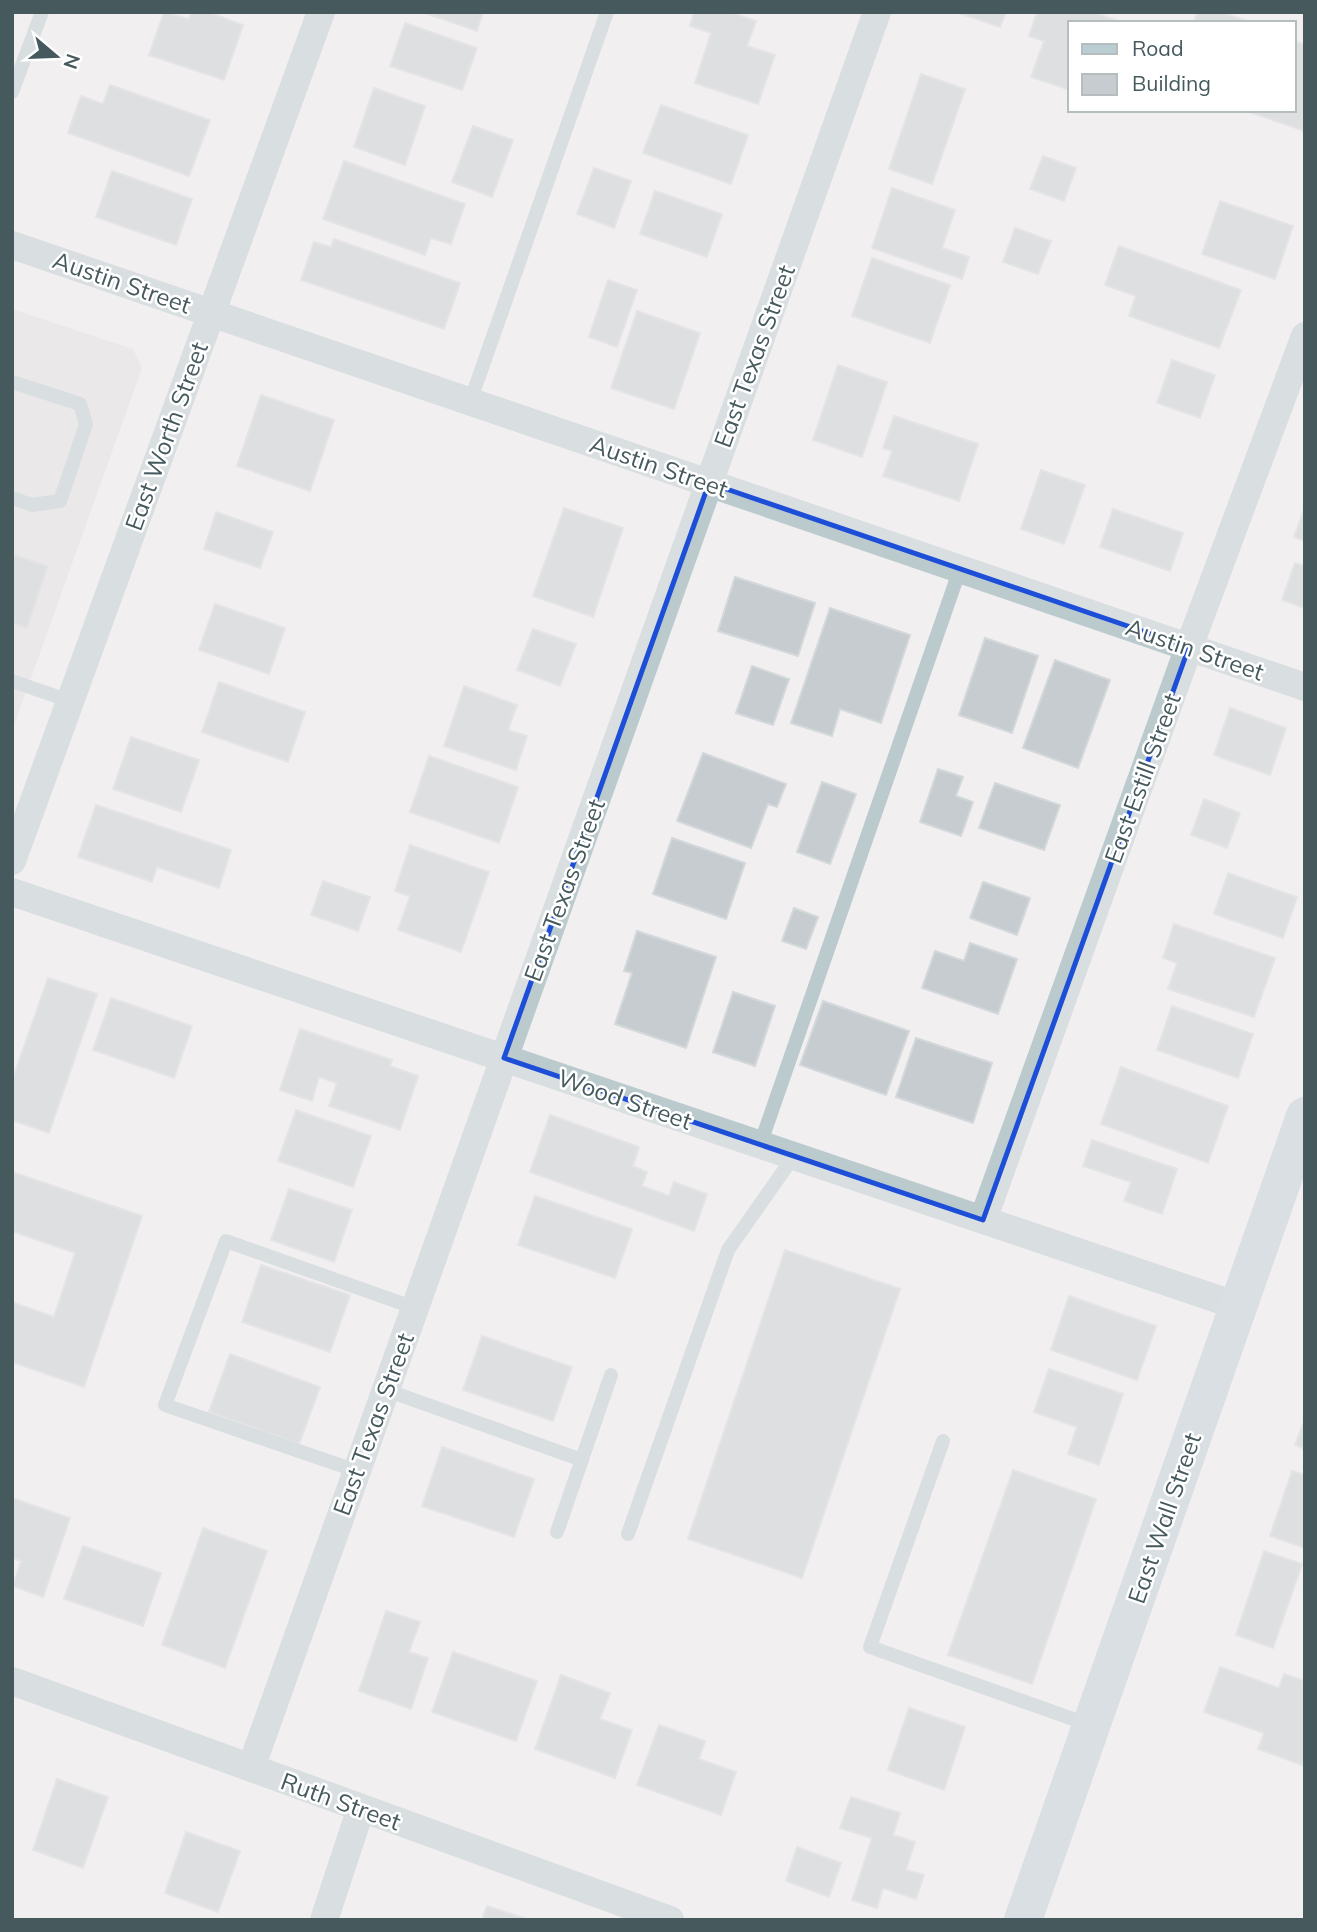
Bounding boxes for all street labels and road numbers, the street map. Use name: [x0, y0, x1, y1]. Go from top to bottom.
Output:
street label: Austin Street: [49, 244, 195, 320]
street label: East Texas Street: [707, 261, 801, 451]
street label: East Worth Street: [118, 338, 214, 534]
street label: Austin Street: [586, 428, 732, 504]
street label: Austin Street: [1122, 611, 1268, 687]
street label: East Estill Street: [1097, 689, 1187, 867]
street label: East Texas Street: [517, 795, 611, 985]
street label: Wood Street: [554, 1062, 696, 1136]
street label: East Texas Street: [326, 1329, 420, 1519]
street label: East Wall Street: [1121, 1429, 1207, 1607]
street label: Ruth Street: [277, 1765, 405, 1837]

